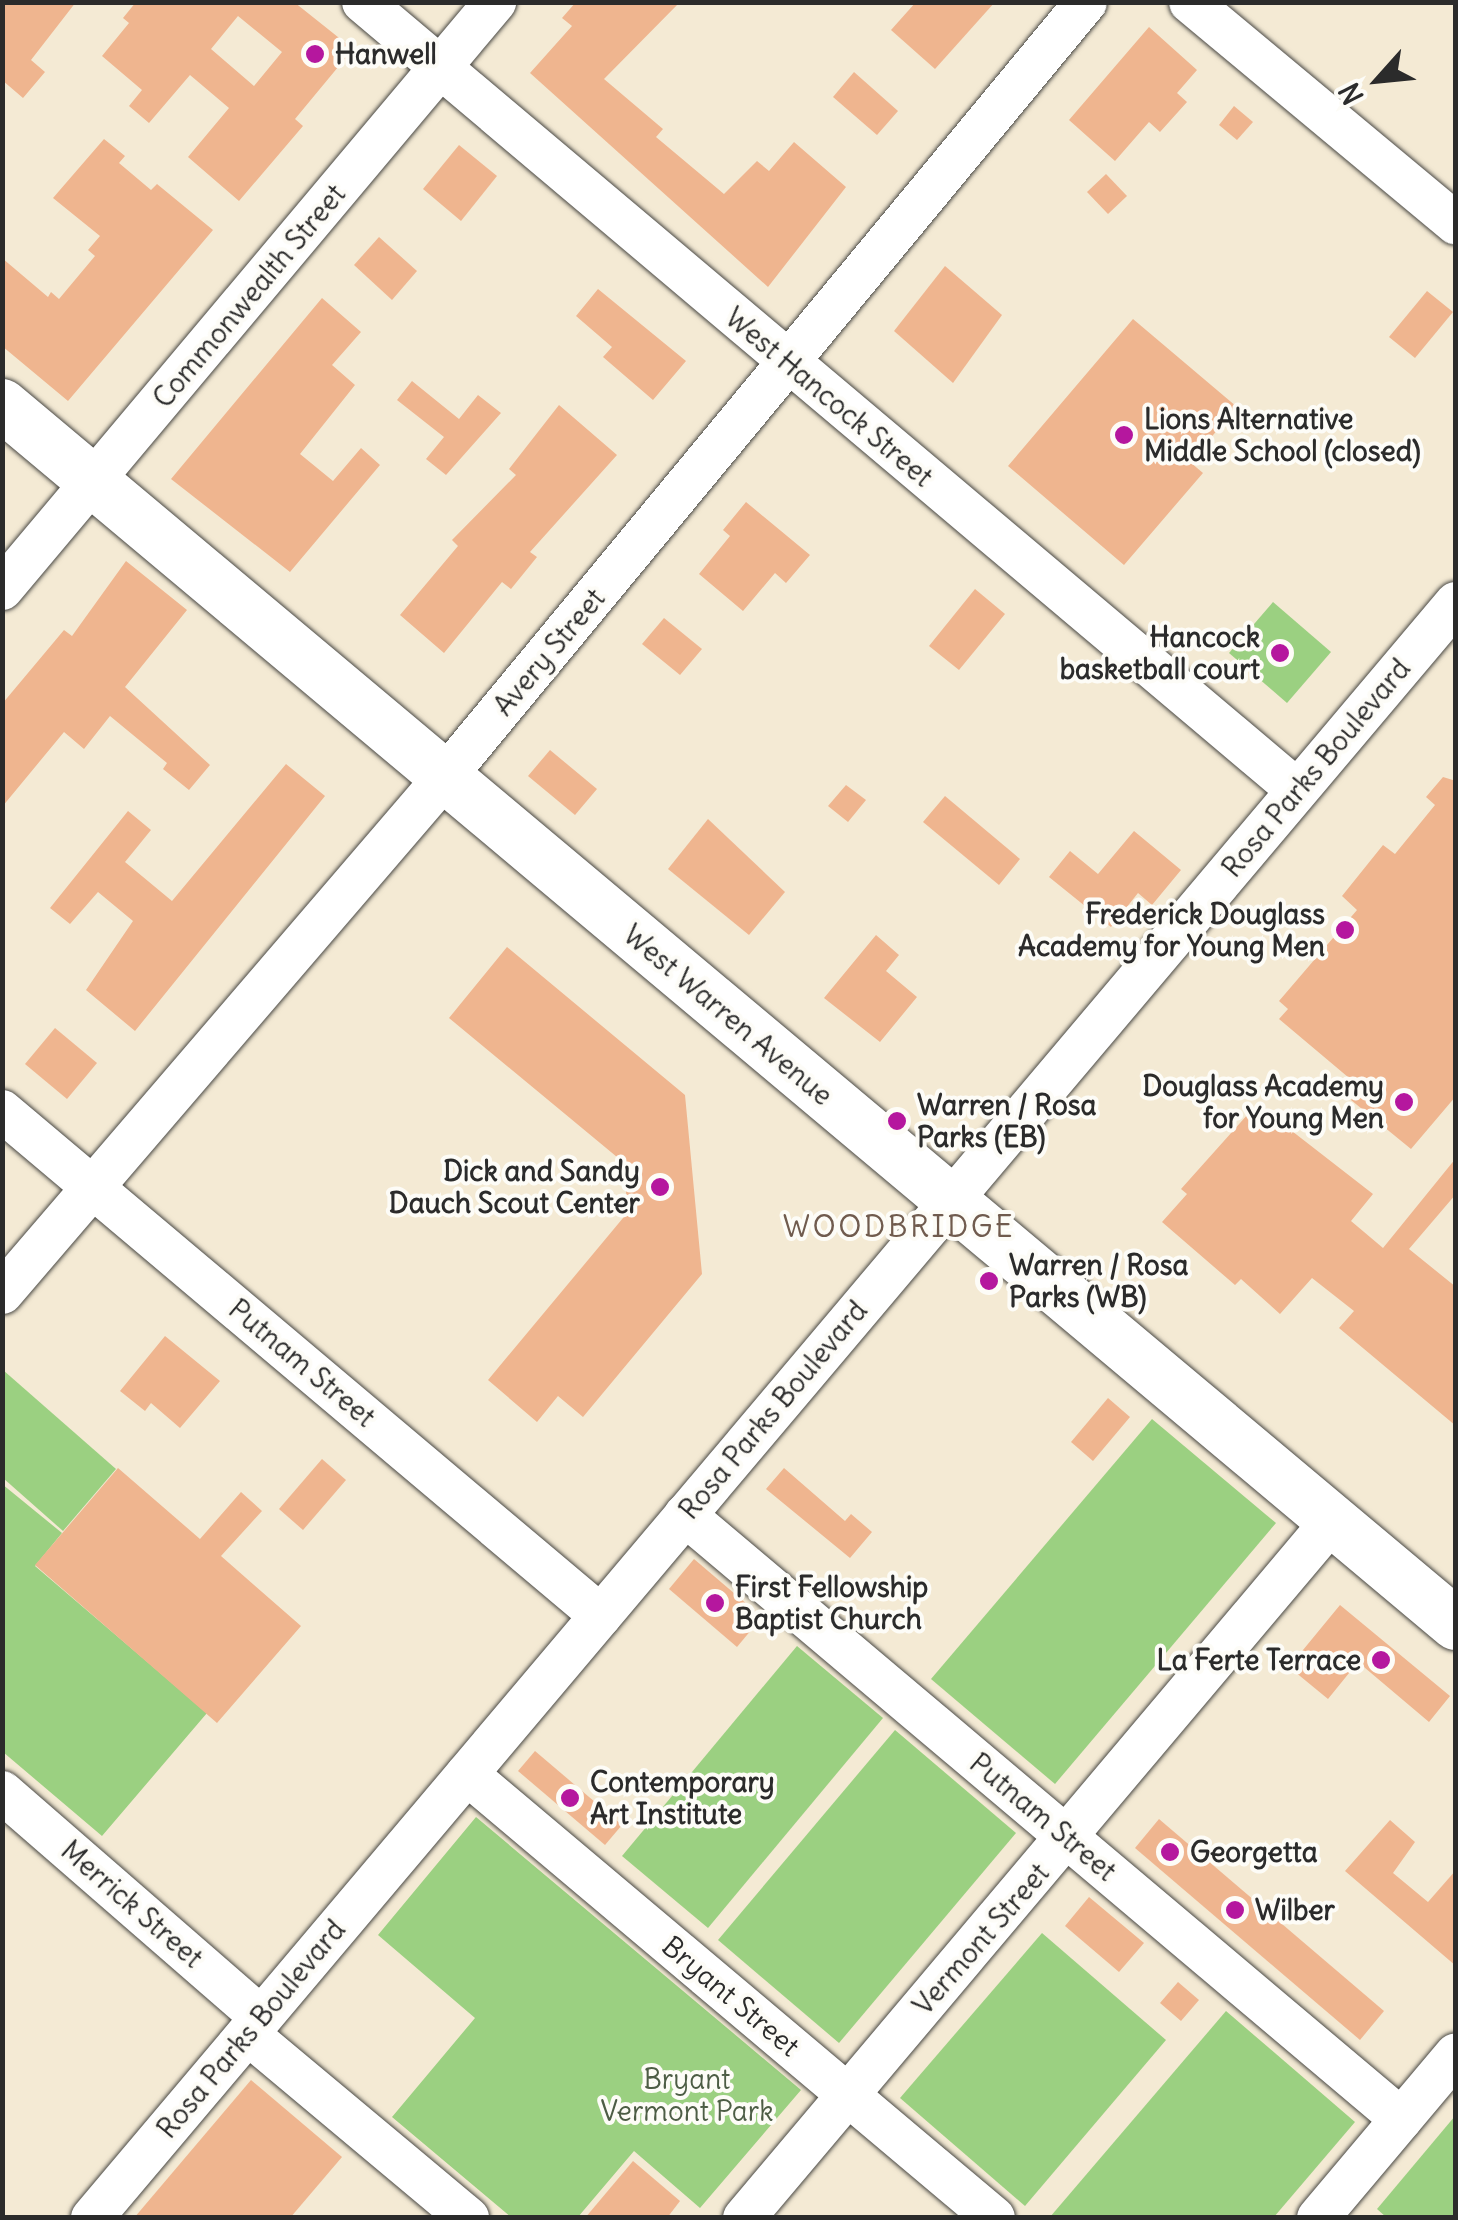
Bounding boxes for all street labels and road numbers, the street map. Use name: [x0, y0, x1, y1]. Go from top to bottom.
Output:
street label: Commonwealth Street: [146, 178, 352, 414]
street label: West Hancock Street: [718, 300, 940, 494]
street label: Avery Street: [486, 582, 612, 722]
street label: Rosa Parks Boulevard: [1215, 652, 1417, 884]
street label: West Warren Avenue: [617, 918, 839, 1112]
street label: Putnam Street: [222, 1292, 382, 1434]
street label: Rosa Parks Boulevard: [672, 1294, 874, 1526]
street label: Putnam Street: [963, 1746, 1123, 1888]
street label: Merrick Street: [54, 1833, 210, 1975]
street label: Vermont Street: [906, 1856, 1056, 2022]
street label: Rosa Parks Boulevard: [150, 1913, 352, 2145]
street label: Bryant Street: [656, 1929, 806, 2063]

